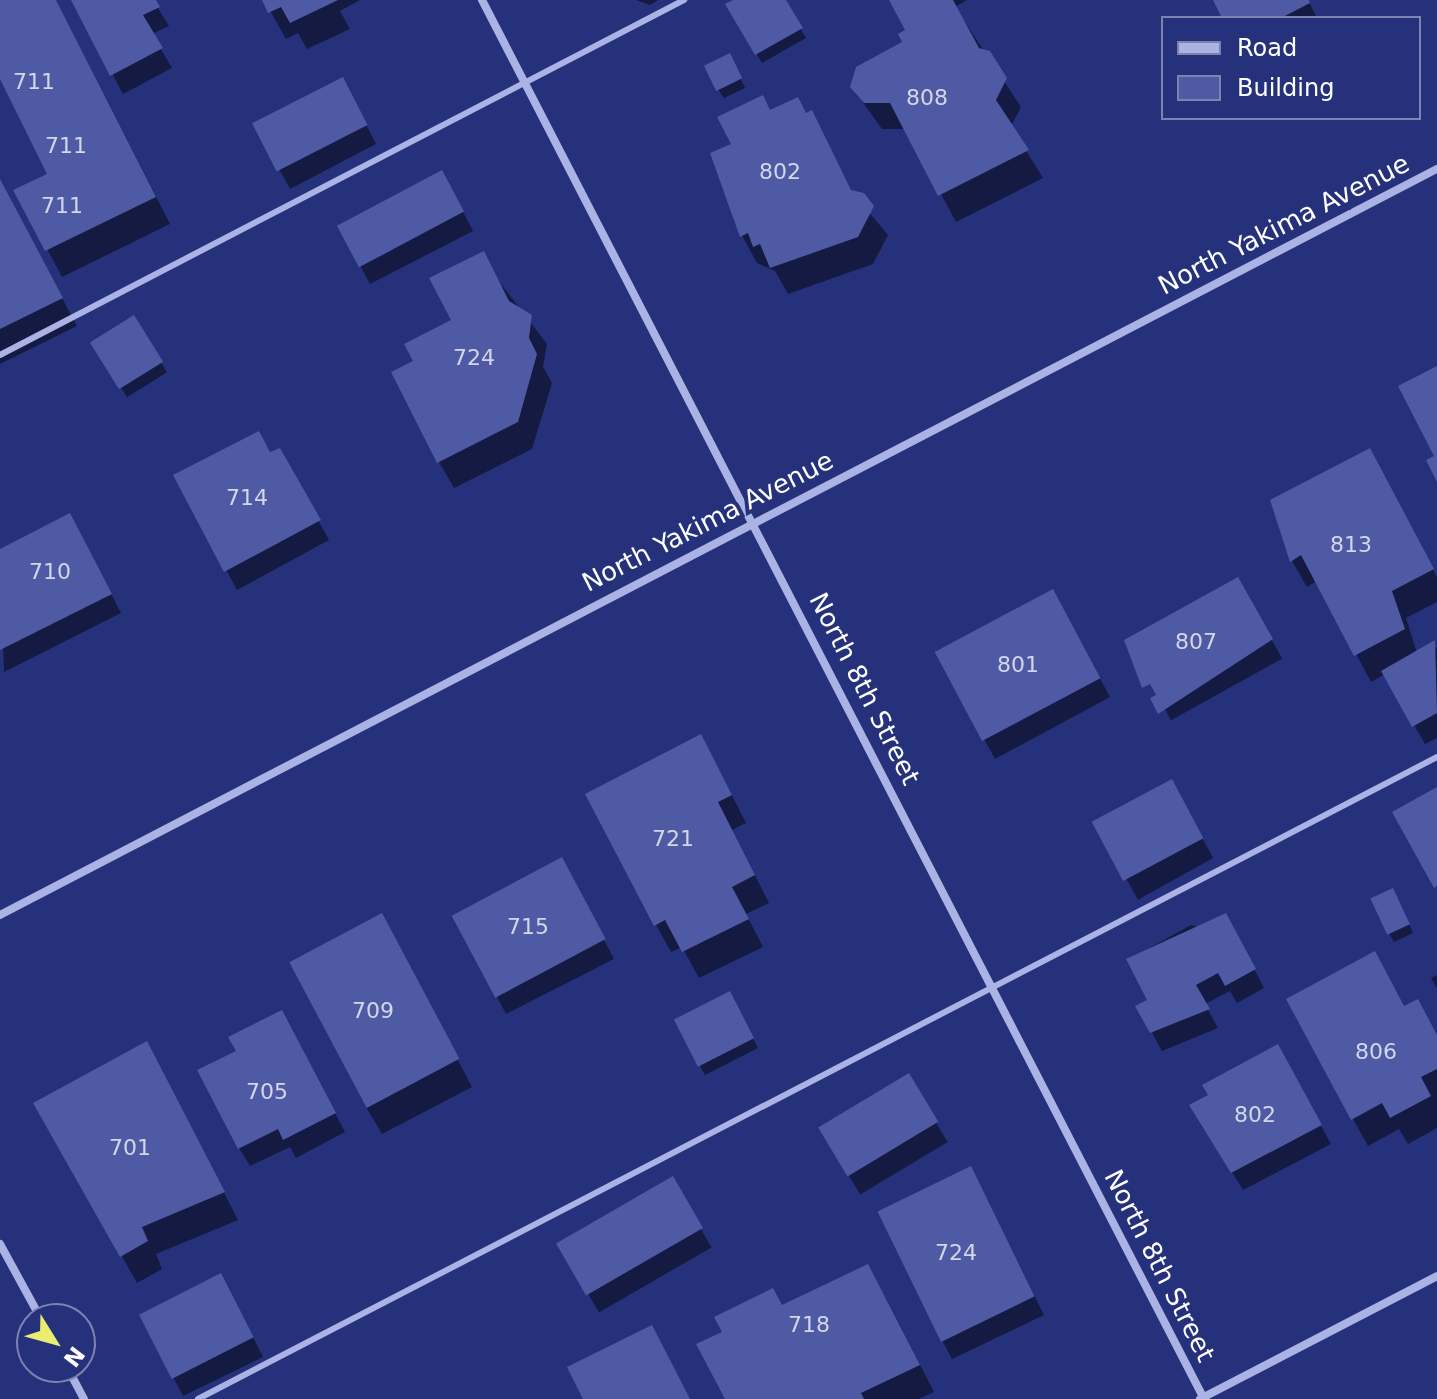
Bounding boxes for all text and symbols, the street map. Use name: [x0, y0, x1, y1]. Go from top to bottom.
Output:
legend: [1161, 16, 1421, 120]
text: Road: [1237, 34, 1297, 62]
house number: 711: [13, 69, 55, 95]
text: Building: [1237, 74, 1334, 102]
house number: 808: [906, 85, 948, 111]
house number: 711: [45, 133, 87, 159]
street label: North Yakima Avenue: [1153, 148, 1415, 302]
house number: 802: [759, 159, 801, 185]
house number: 711: [41, 193, 83, 219]
house number: 724: [453, 345, 495, 371]
street label: North Yakima Avenue: [577, 445, 839, 599]
house number: 714: [226, 485, 268, 511]
house number: 813: [1330, 532, 1372, 558]
house number: 710: [29, 559, 71, 585]
street label: North 8th Street: [802, 588, 926, 790]
house number: 807: [1175, 629, 1217, 655]
house number: 801: [997, 652, 1039, 678]
house number: 721: [652, 826, 694, 852]
house number: 715: [507, 914, 549, 940]
house number: 709: [352, 998, 394, 1024]
house number: 806: [1355, 1039, 1397, 1065]
house number: 705: [246, 1079, 288, 1105]
house number: 802: [1234, 1102, 1276, 1128]
house number: 701: [109, 1135, 151, 1161]
street label: North 8th Street: [1097, 1165, 1221, 1367]
house number: 724: [935, 1240, 977, 1266]
north arrow: [16, 1303, 96, 1383]
house number: 718: [788, 1312, 830, 1338]
text: N: [58, 1342, 90, 1371]

